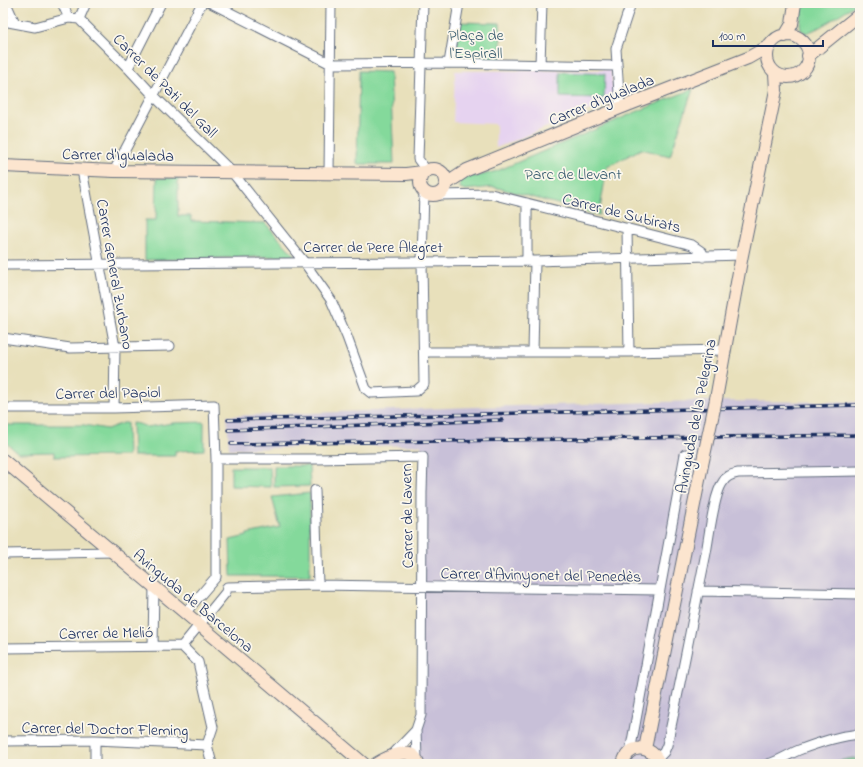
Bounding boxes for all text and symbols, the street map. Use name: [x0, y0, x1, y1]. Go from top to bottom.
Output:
scale bar: [713, 22, 823, 48]
park label: Plaça de l'Espirall: [448, 24, 505, 66]
text: 100 m: [719, 28, 746, 46]
street label: Carrer de Pati del Gall: [107, 29, 223, 145]
street label: Carrer d'Igualada: [545, 69, 658, 133]
street label: Carrer d'Igualada: [62, 143, 174, 169]
park label: Parc de Llevant: [524, 163, 622, 187]
street label: Carrer de Subirats: [560, 188, 683, 240]
street label: Carrer General Zurbano: [89, 197, 139, 352]
street label: Carrer de Pere Alegret: [303, 236, 443, 260]
street label: Avinguda de la Pelegrina: [670, 337, 724, 496]
street label: Carrer del Papiol: [55, 381, 161, 407]
street label: Carrer de Lavern: [395, 463, 421, 569]
street label: Avinguda de Barcelona: [127, 544, 258, 659]
street label: Carrer d'Avinyonet del Penedès: [440, 562, 642, 590]
street label: Carrer de Melió: [59, 621, 153, 647]
street label: Carrer del Doctor Fleming: [21, 717, 189, 743]

